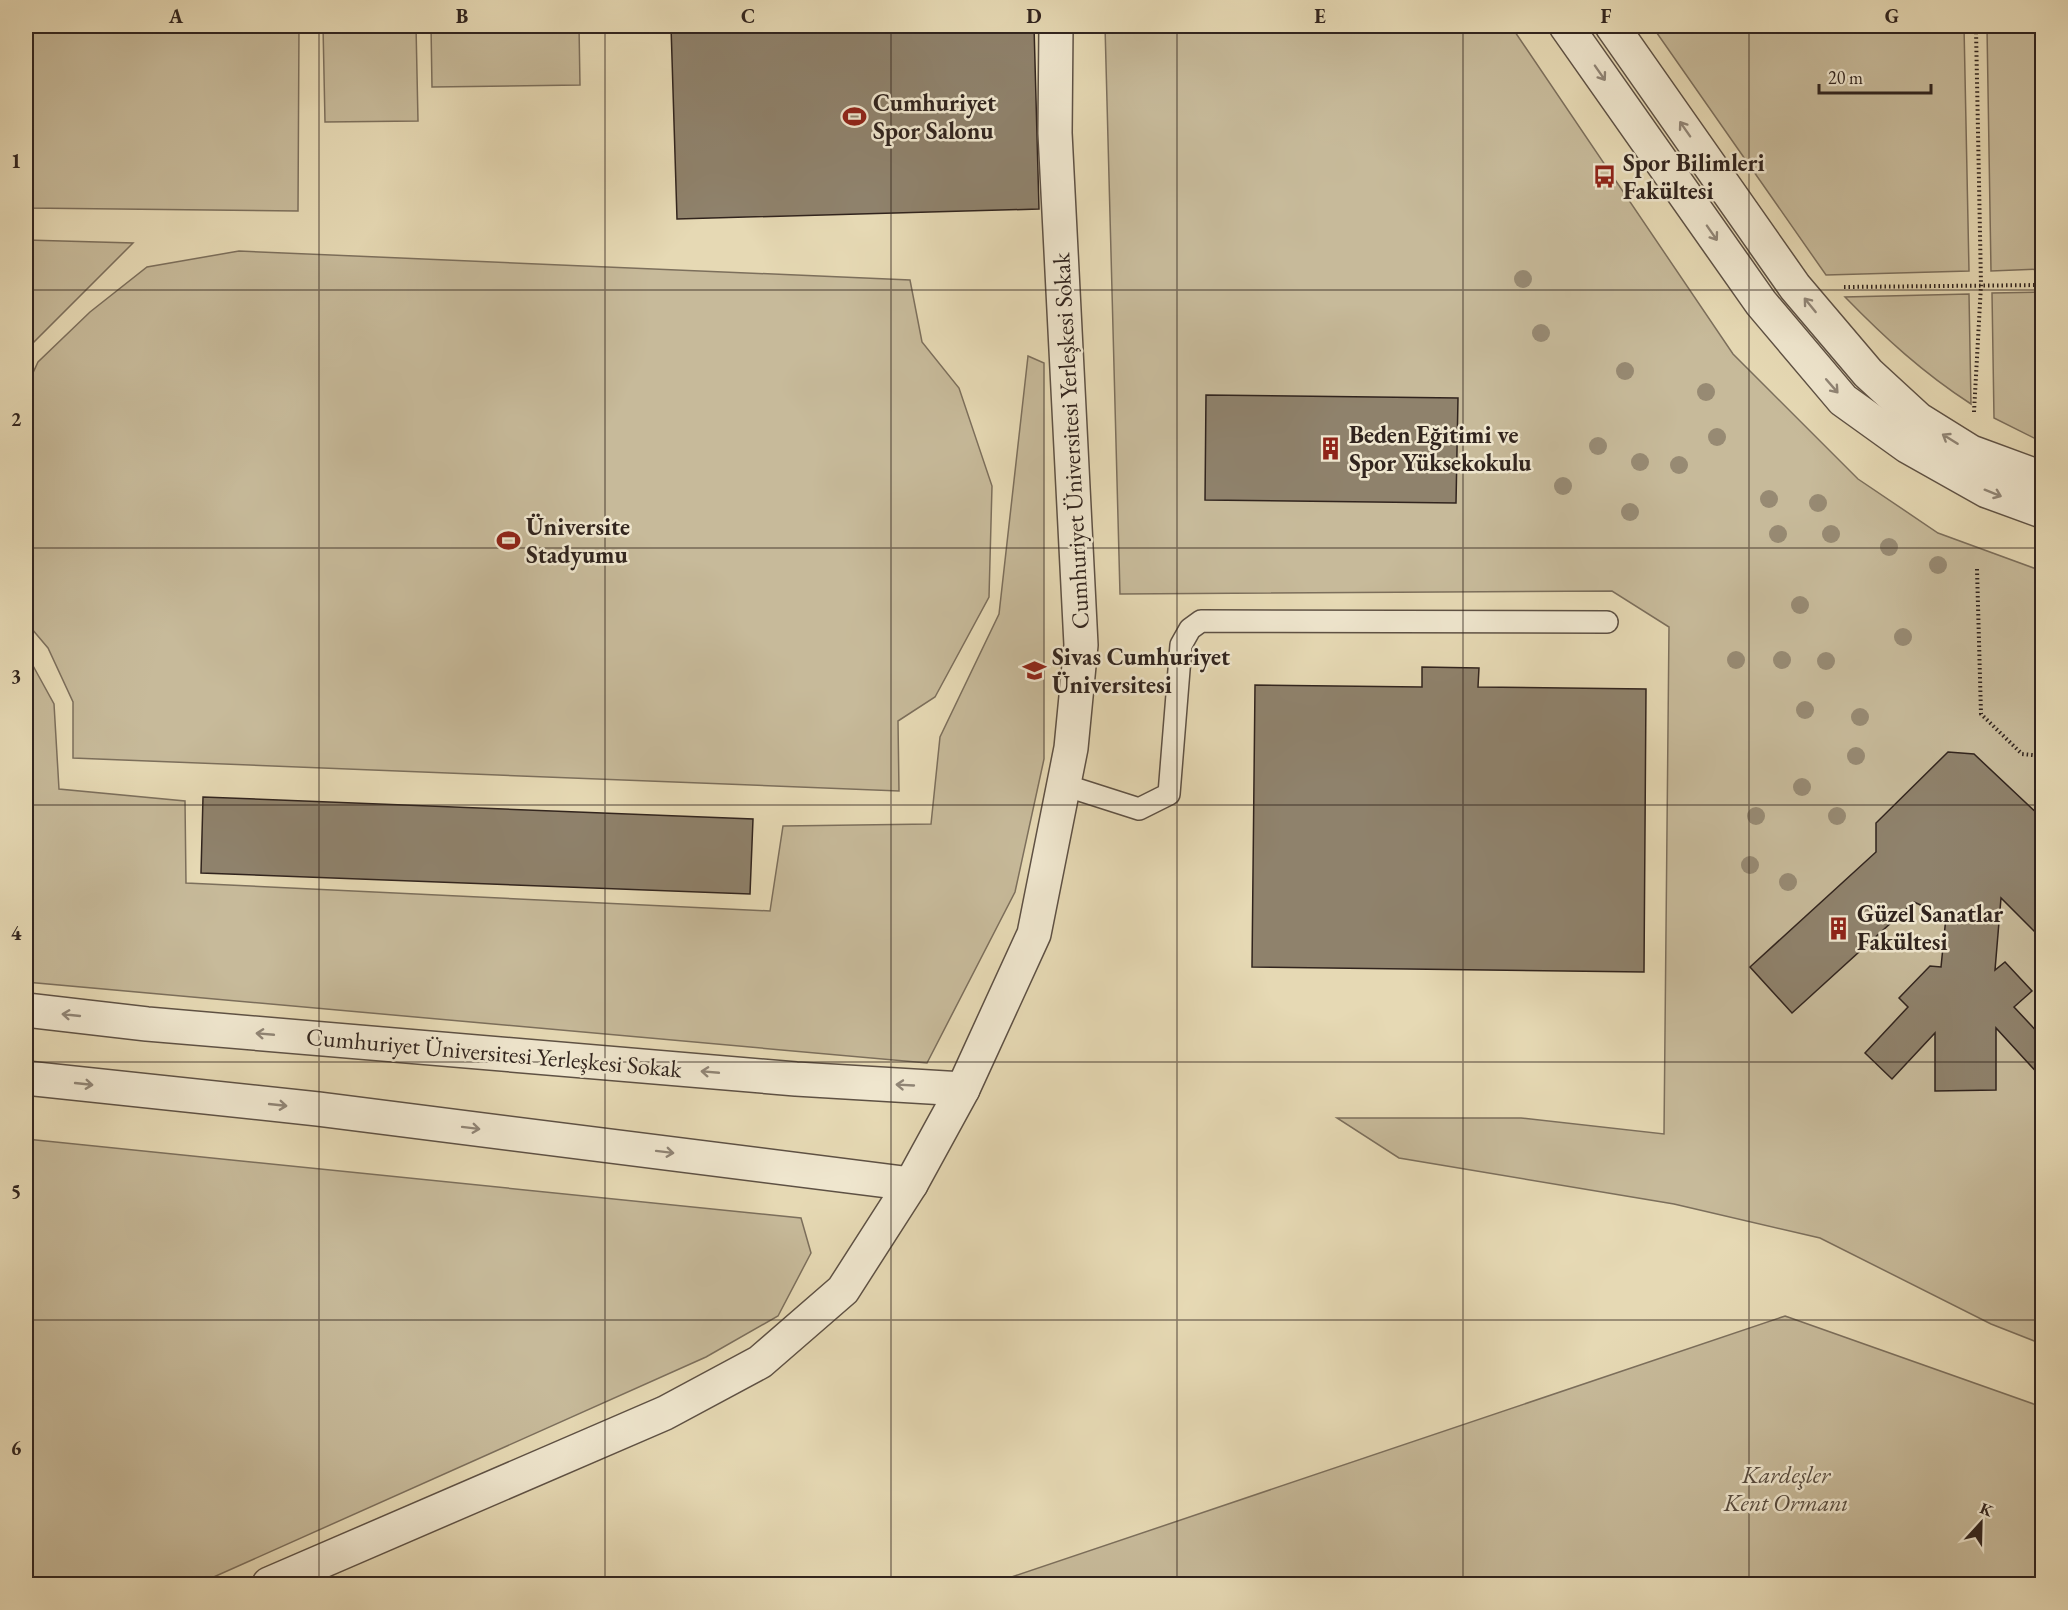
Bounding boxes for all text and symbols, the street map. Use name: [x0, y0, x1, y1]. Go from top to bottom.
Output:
text: A: [168, 3, 184, 29]
text: B: [456, 3, 468, 29]
text: C: [741, 3, 755, 29]
text: D: [1026, 3, 1042, 29]
text: E: [1314, 3, 1326, 29]
text: F: [1601, 3, 1612, 29]
text: G: [1885, 3, 1899, 29]
scale bar: [1819, 57, 1932, 95]
one-way arrow: [1594, 65, 1606, 81]
text: 20 m: [1828, 66, 1863, 89]
place label: Cumhuriyet Spor Salonu: [873, 87, 996, 146]
sports icon: Cumhuriyet Spor Salonu: [842, 104, 868, 130]
one-way arrow: [1679, 122, 1691, 138]
place label: Spor Bilimleri Fakültesi: [1623, 147, 1765, 206]
text: 1: [11, 148, 21, 174]
bus stop icon: Spor Bilimleri Fakültesi: [1592, 164, 1618, 190]
one-way arrow: [1706, 224, 1718, 240]
street label: Cumhuriyet Üniversitesi Yerleşkesi Sokak: [1045, 251, 1096, 630]
one-way arrow: [1804, 298, 1817, 314]
one-way arrow: [1825, 378, 1839, 393]
text: 2: [11, 406, 22, 432]
place label: Beden Eğitimi ve Spor Yüksekokulu: [1349, 419, 1532, 478]
one-way arrow: [1943, 433, 1959, 445]
building icon: Beden Eğitimi ve Spor Yüksekokulu: [1318, 436, 1344, 462]
one-way arrow: [1983, 488, 2002, 499]
place label: Üniversite Stadyumu: [526, 511, 630, 571]
sports icon: Üniversite Stadyumu: [495, 528, 521, 554]
place label: Sivas Cumhuriyet Üniversitesi: [1052, 641, 1230, 700]
school or university icon: Sivas Cumhuriyet Üniversitesi: [1021, 658, 1047, 684]
text: 3: [11, 663, 21, 689]
place label: Güzel Sanatlar Fakültesi: [1857, 898, 2003, 957]
building icon: Güzel Sanatlar Fakültesi: [1826, 915, 1852, 941]
text: 4: [11, 920, 22, 946]
one-way arrow: [61, 1010, 81, 1021]
street label: Cumhuriyet Üniversitesi Yerleşkesi Sokak: [305, 1021, 684, 1084]
one-way arrow: [255, 1028, 275, 1039]
one-way arrow: [701, 1066, 721, 1077]
one-way arrow: [73, 1079, 93, 1090]
one-way arrow: [895, 1080, 915, 1091]
one-way arrow: [267, 1100, 287, 1111]
one-way arrow: [461, 1123, 481, 1134]
one-way arrow: [654, 1147, 674, 1158]
text: 5: [11, 1178, 21, 1204]
text: 6: [11, 1435, 22, 1461]
park label: Kardeşler Kent Ormanı: [1723, 1459, 1848, 1518]
north arrow: [1951, 1493, 2011, 1553]
text: K: [1977, 1498, 1997, 1522]

